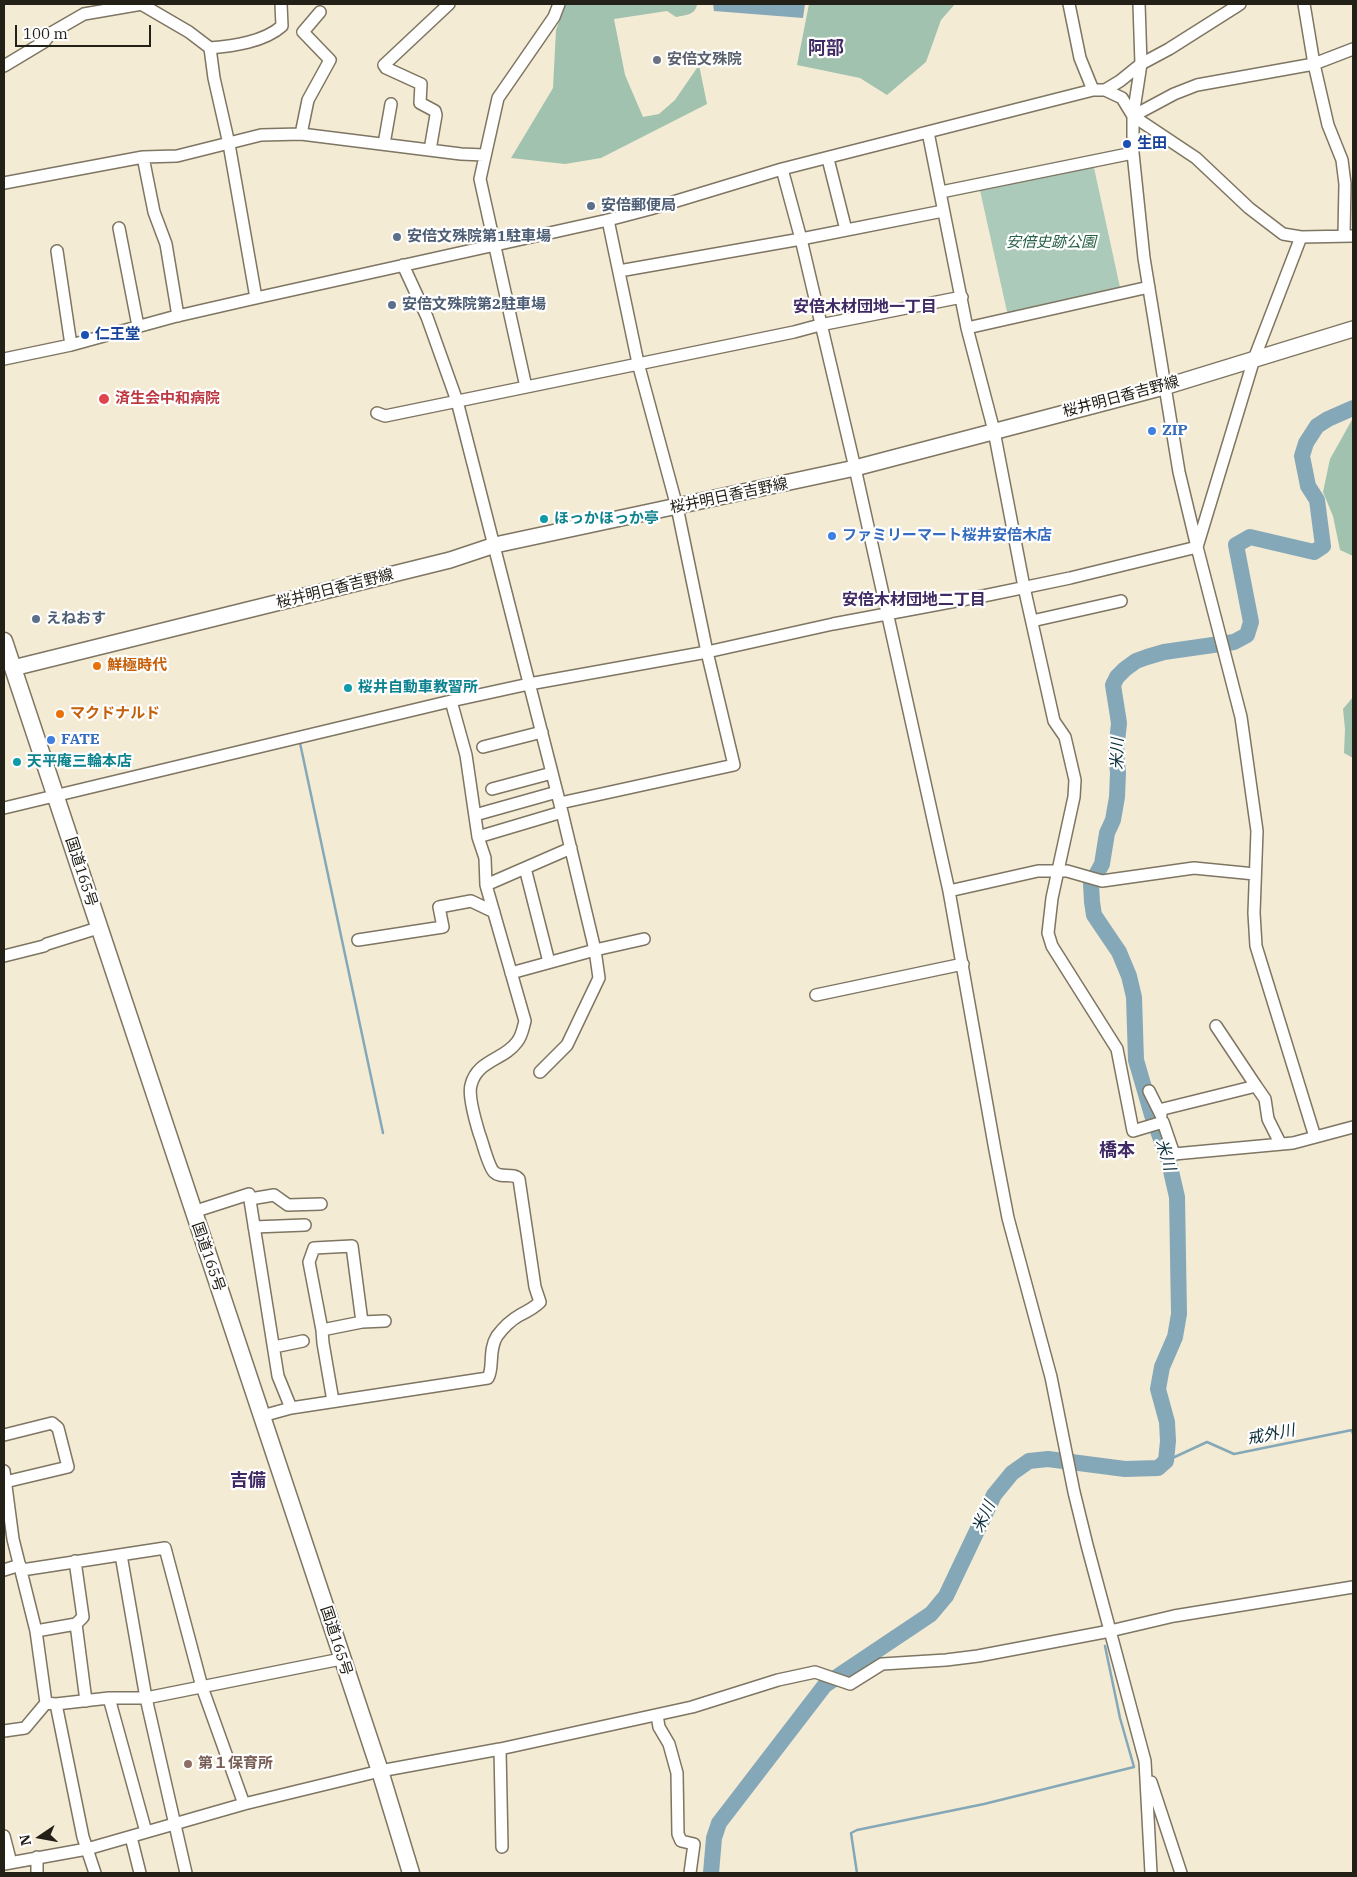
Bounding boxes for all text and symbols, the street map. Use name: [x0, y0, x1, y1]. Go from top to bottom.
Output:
scale bar: [18, 15, 154, 47]
text: 100 m: [23, 24, 68, 43]
district label: 阿部: [808, 38, 844, 60]
place label: 安倍文殊院: [667, 51, 742, 69]
marker: 安倍文殊院: [651, 54, 663, 66]
place label: 生田: [1137, 135, 1167, 153]
marker: 生田: [1121, 138, 1133, 150]
place label: 安倍郵便局: [601, 197, 676, 215]
marker: 安倍郵便局: [585, 200, 597, 212]
place label: 安倍文殊院第1駐車場: [407, 228, 551, 246]
marker: 安倍文殊院第1駐車場: [391, 231, 403, 243]
park label: 安倍史跡公園: [1006, 234, 1096, 252]
place label: 安倍文殊院第2駐車場: [402, 296, 546, 314]
district label: 安倍木材団地一丁目: [793, 297, 937, 317]
marker: 安倍文殊院第2駐車場: [386, 299, 398, 311]
place label: 仁王堂: [95, 326, 140, 344]
marker: 仁王堂: [79, 329, 91, 341]
street label: 桜井明日香吉野線: [1061, 373, 1181, 421]
place label: 済生会中和病院: [115, 390, 220, 408]
marker: 済生会中和病院: [97, 392, 111, 406]
place label: ZIP: [1162, 422, 1188, 440]
marker: ZIP: [1146, 425, 1158, 437]
street label: 桜井明日香吉野線: [668, 475, 790, 517]
place label: ほっかほっか亭: [554, 510, 659, 528]
marker: ほっかほっか亭: [538, 513, 550, 525]
place label: ファミリーマート桜井安倍木店: [842, 527, 1052, 545]
marker: ファミリーマート桜井安倍木店: [826, 530, 838, 542]
street label: 桜井明日香吉野線: [275, 566, 395, 612]
district label: 安倍木材団地二丁目: [842, 590, 986, 610]
place label: えねおす: [46, 610, 106, 628]
marker: えねおす: [30, 613, 42, 625]
place label: 鮮極時代: [107, 657, 167, 675]
marker: 鮮極時代: [91, 660, 103, 672]
place label: 桜井自動車教習所: [358, 679, 478, 697]
marker: 桜井自動車教習所: [342, 682, 354, 694]
place label: マクドナルド: [70, 705, 160, 723]
marker: マクドナルド: [54, 708, 66, 720]
place label: FATE: [61, 731, 100, 749]
marker: FATE: [45, 734, 57, 746]
water label: 米川: [1108, 738, 1128, 770]
place label: 天平庵三輪本店: [27, 753, 132, 771]
marker: 天平庵三輪本店: [11, 756, 23, 768]
street label: 国道165号: [61, 835, 101, 909]
water label: 米川: [1151, 1137, 1179, 1173]
district label: 橋本: [1099, 1140, 1135, 1162]
street label: 国道165号: [188, 1220, 228, 1294]
water label: 戒外川: [1246, 1421, 1296, 1449]
district label: 吉備: [230, 1470, 266, 1492]
water label: 米川: [969, 1498, 999, 1536]
street label: 国道165号: [316, 1604, 356, 1678]
place label: 第１保育所: [198, 1755, 273, 1773]
marker: 第１保育所: [182, 1758, 194, 1770]
north arrow: [15, 1812, 65, 1862]
text: N: [15, 1833, 35, 1847]

